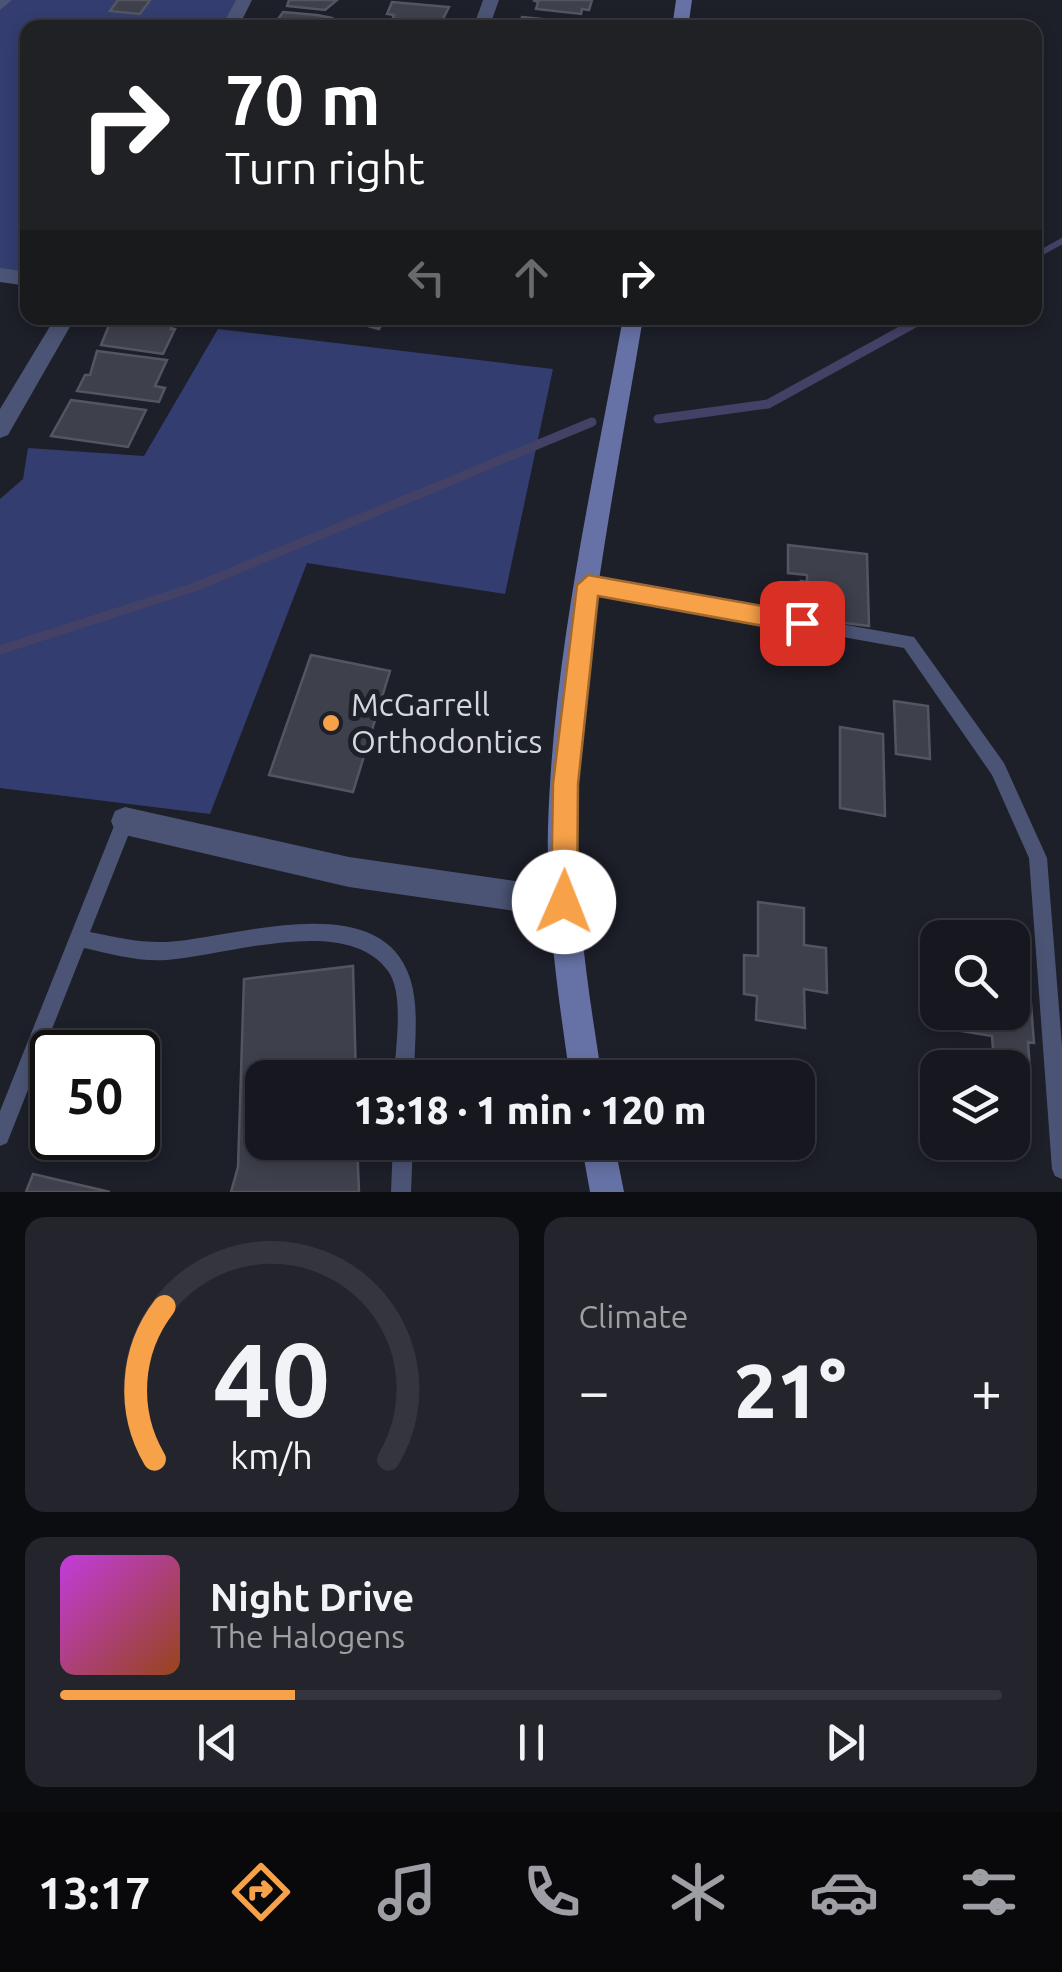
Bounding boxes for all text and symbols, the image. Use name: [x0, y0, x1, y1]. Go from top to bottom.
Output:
icon: right: [60, 60, 190, 190]
text: 70 m: [225, 60, 381, 138]
text: Turn right: [225, 142, 425, 193]
icon: left: [399, 250, 454, 305]
icon: ahead: [504, 250, 559, 305]
icon: right: [609, 250, 664, 305]
pin: [760, 581, 845, 666]
icon: arrive: [775, 596, 830, 651]
place label: McGarrell Orthodontics: [351, 686, 542, 759]
marker: McGarrell Orthodontics: [320, 712, 342, 734]
position arrow: [512, 850, 616, 954]
map controls: [920, 920, 1030, 1160]
button: search: [920, 920, 1030, 1030]
speed limit sign: 50: [30, 1030, 160, 1160]
button: layers: [920, 1050, 1030, 1160]
text: 13:18 · 1 min · 120 m: [353, 1089, 707, 1131]
text: Climate: [579, 1298, 689, 1334]
text: 40: [213, 1320, 330, 1437]
text: 21°: [734, 1348, 846, 1432]
text: −: [579, 1360, 610, 1421]
text: +: [971, 1360, 1002, 1421]
text: km/h: [230, 1436, 313, 1476]
text: Night Drive: [210, 1576, 414, 1618]
text: The Halogens: [210, 1618, 405, 1654]
icon: previous: [190, 1715, 245, 1770]
icon: pause: [504, 1715, 559, 1770]
icon: next: [818, 1715, 873, 1770]
icon: directions: [226, 1857, 296, 1927]
icon: music: [372, 1857, 442, 1927]
icon: phone: [517, 1857, 587, 1927]
icon: climate: [663, 1857, 733, 1927]
icon: car: [809, 1857, 879, 1927]
icon: filters: [954, 1857, 1024, 1927]
text: 13:17: [38, 1867, 150, 1918]

